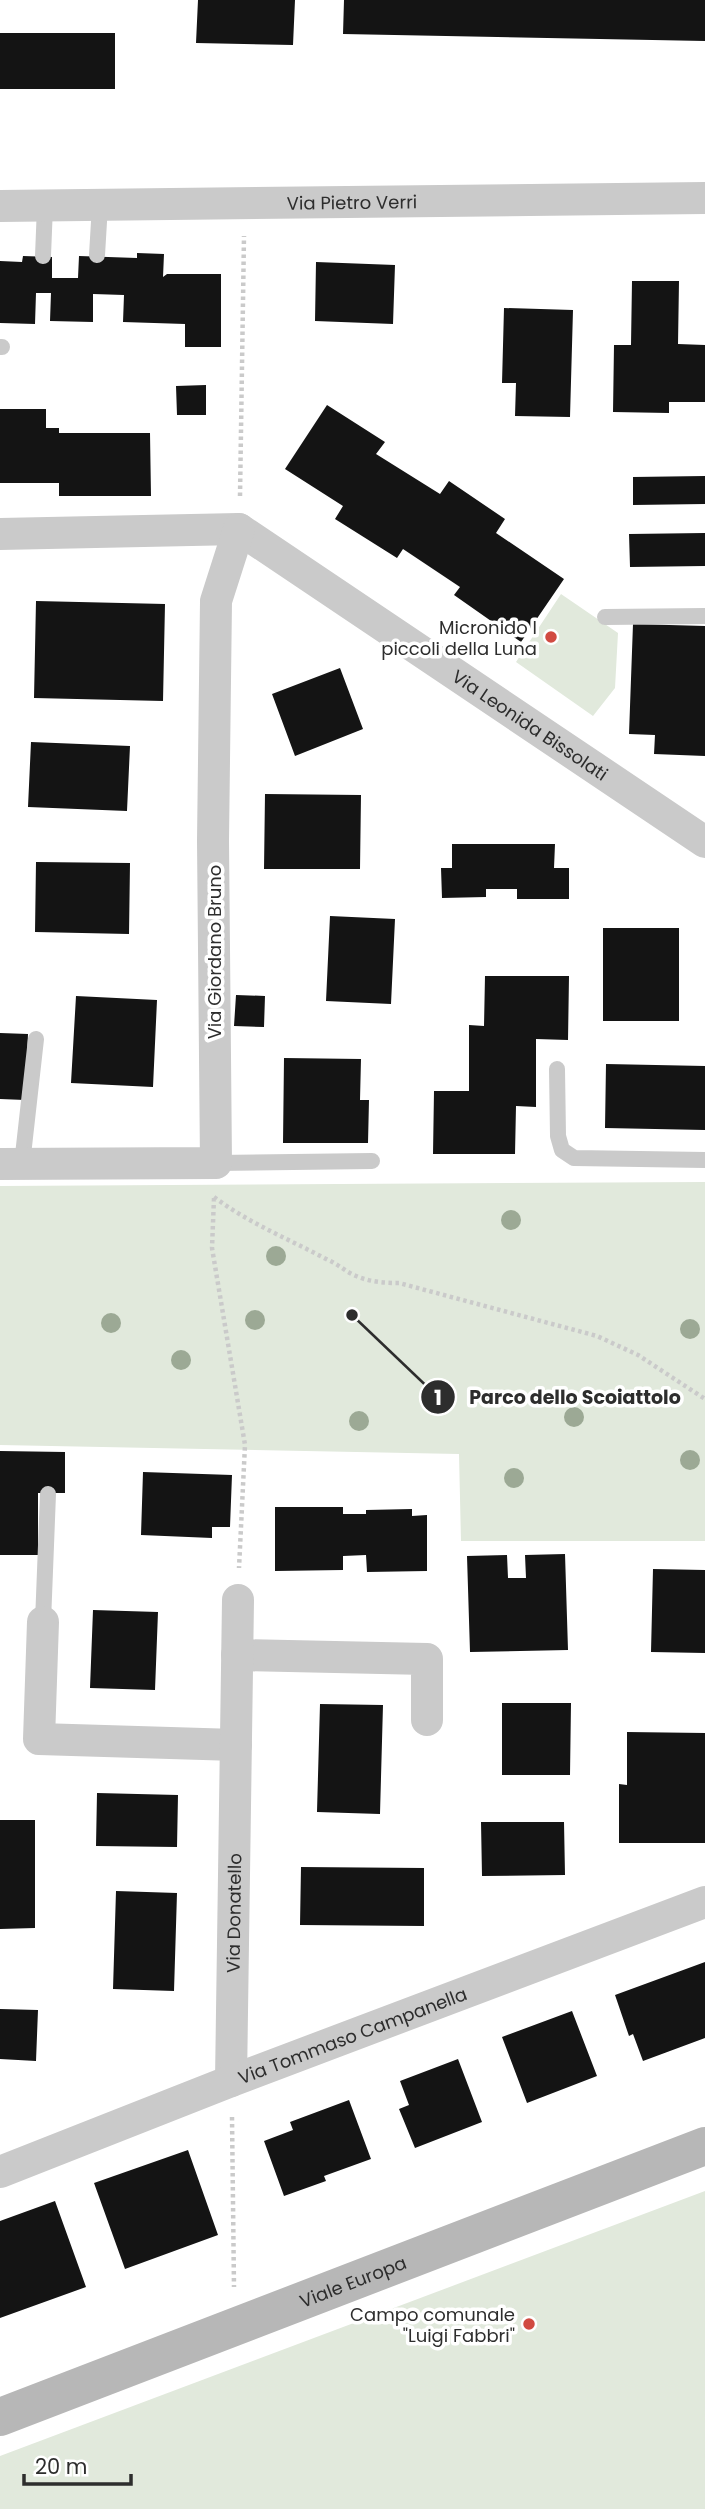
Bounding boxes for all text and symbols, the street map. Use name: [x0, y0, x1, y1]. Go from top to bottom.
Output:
street label: Via Pietro Verri: [287, 189, 417, 215]
place label: Micronido I piccoli della Luna: [381, 615, 537, 661]
marker: Micronido I piccoli della Luna: [543, 629, 559, 645]
street label: Via Leonida Bissolati: [448, 663, 613, 786]
street label: Via Giordano Bruno: [202, 865, 227, 1039]
callout: Parco dello Scoiattolo: [420, 1377, 695, 1417]
text: 1: [434, 1383, 442, 1412]
text: Parco dello Scoiattolo: [469, 1384, 681, 1411]
street label: Via Donatello: [220, 1853, 247, 1973]
street label: Via Tommaso Campanella: [234, 1981, 470, 2090]
street label: Viale Europa: [296, 2250, 410, 2313]
place label: Campo comunale "Luigi Fabbri": [350, 2302, 515, 2348]
marker: Campo comunale "Luigi Fabbri": [521, 2316, 537, 2332]
scale bar: [24, 2442, 131, 2486]
text: 20 m: [35, 2452, 88, 2481]

